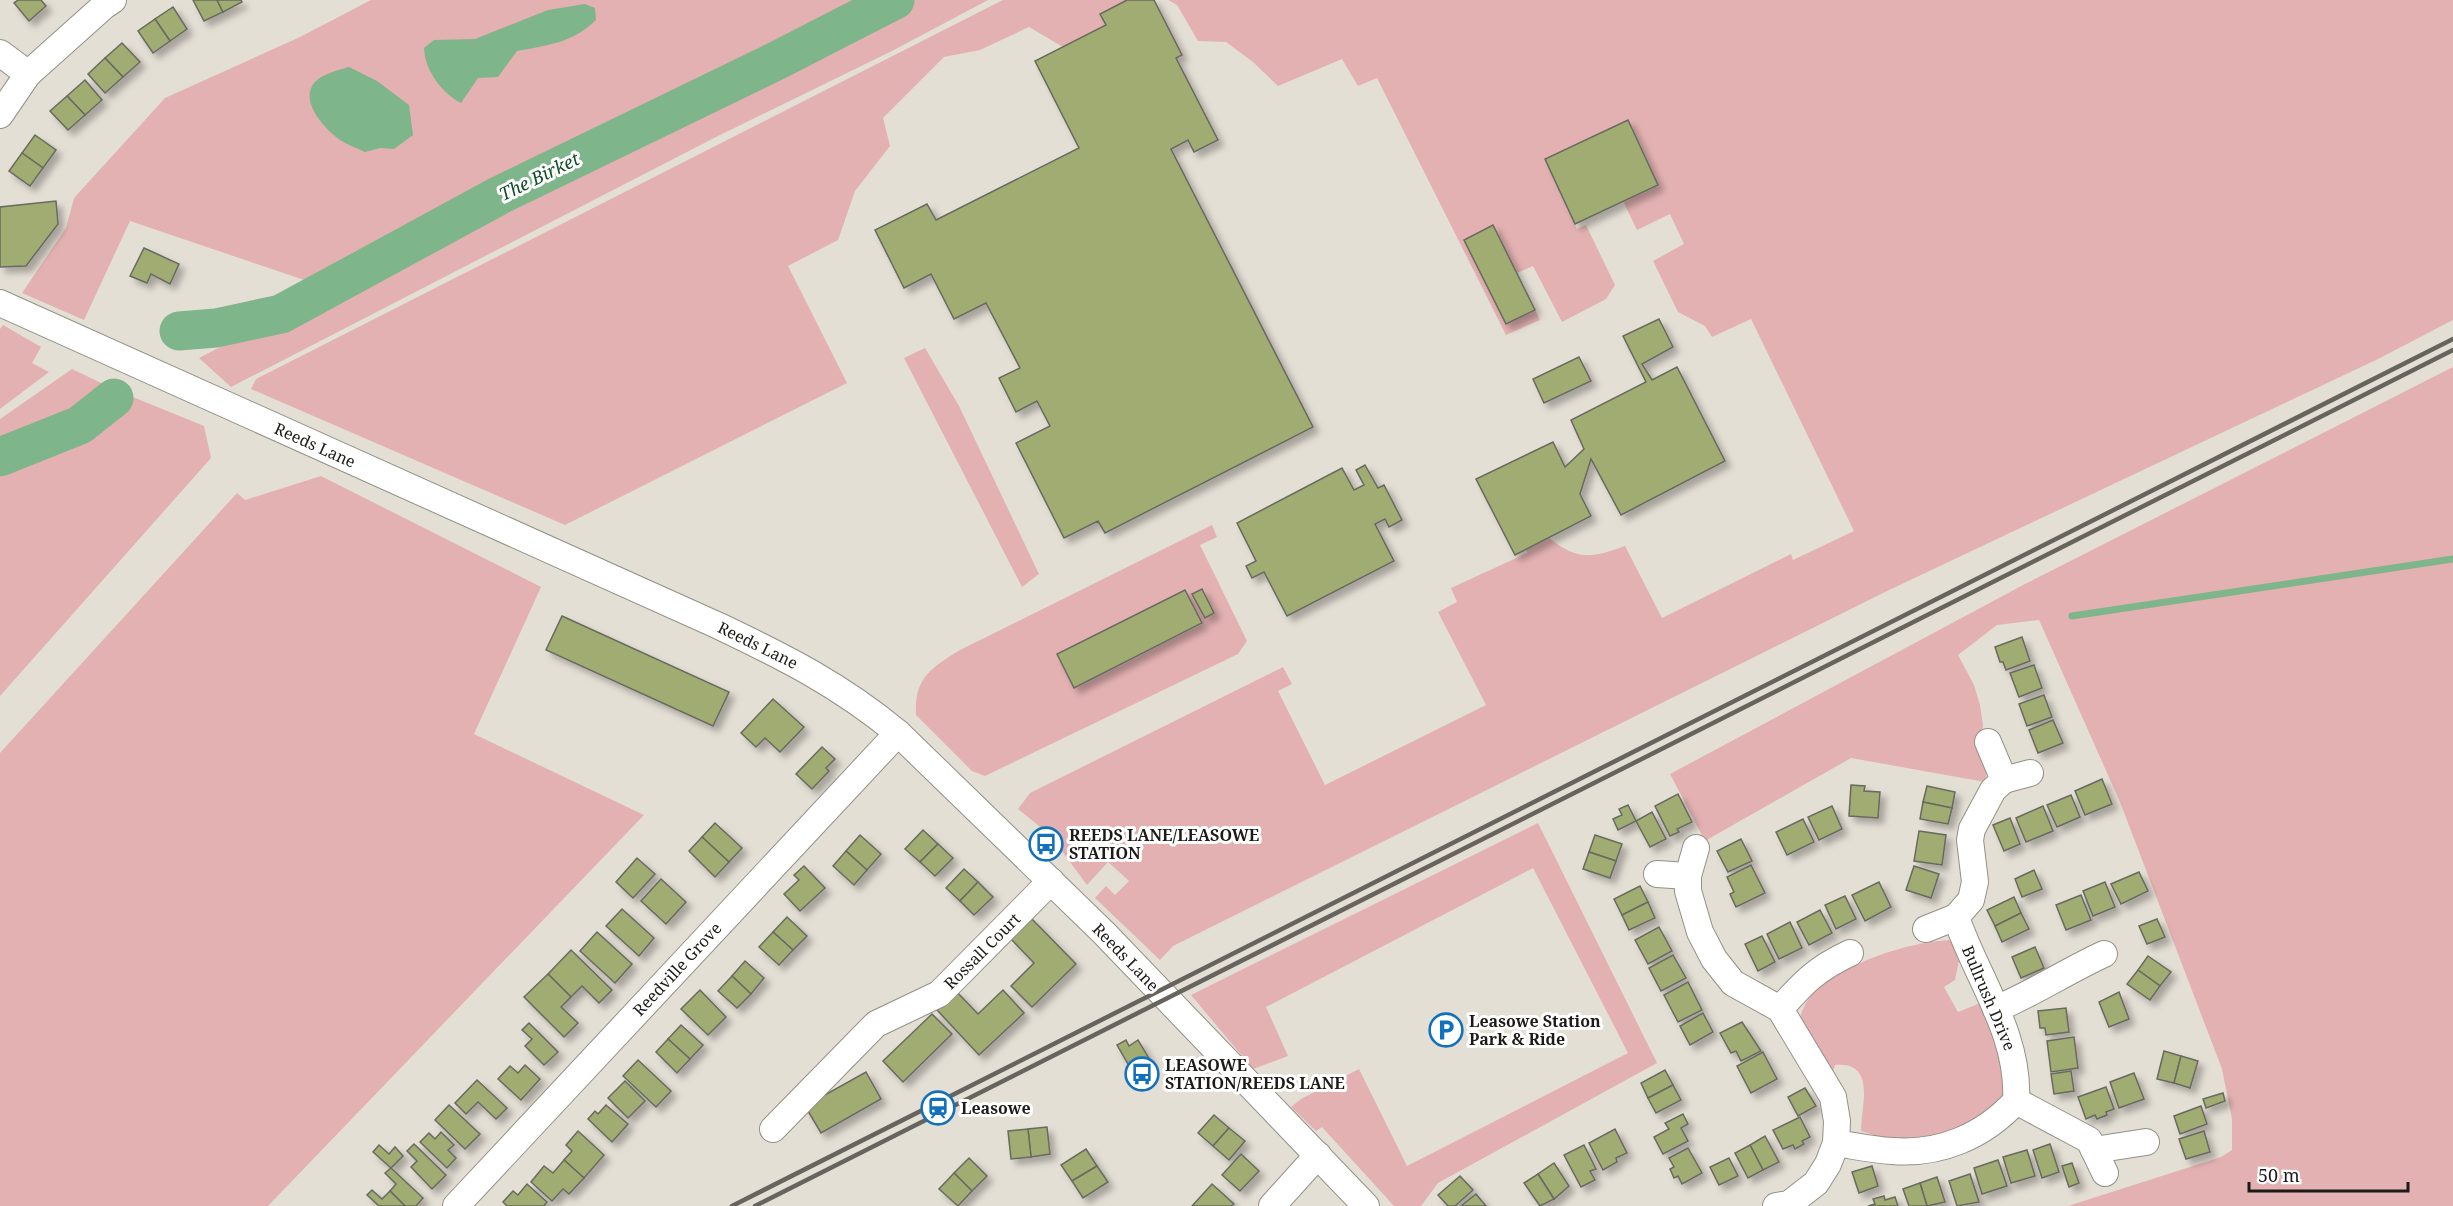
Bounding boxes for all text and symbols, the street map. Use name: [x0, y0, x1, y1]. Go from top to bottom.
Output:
water label: The Birket: [495, 146, 583, 206]
street label: Reeds Lane: [271, 417, 359, 473]
street label: Reeds Lane: [714, 616, 802, 674]
place label: REEDS LANE/LEASOWE STATION: [1069, 824, 1259, 864]
bus stop icon: REEDS LANE/LEASOWE STATION: [1028, 826, 1064, 862]
street label: Rossall Court: [939, 908, 1025, 994]
street label: Reedville Grove: [628, 917, 726, 1021]
street label: Reeds Lane: [1088, 918, 1164, 996]
street label: Bullrush Drive: [1957, 942, 2021, 1054]
place label: Leasowe Station Park & Ride: [1469, 1010, 1601, 1050]
parking icon: Leasowe Station Park & Ride: [1428, 1012, 1464, 1048]
place label: LEASOWE STATION/REEDS LANE: [1165, 1054, 1345, 1094]
bus stop icon: LEASOWE STATION/REEDS LANE: [1124, 1056, 1160, 1092]
station icon: Leasowe: [920, 1090, 956, 1126]
place label: Leasowe: [961, 1097, 1031, 1119]
scale bar: [2249, 1155, 2408, 1193]
text: 50 m: [2258, 1163, 2300, 1187]

